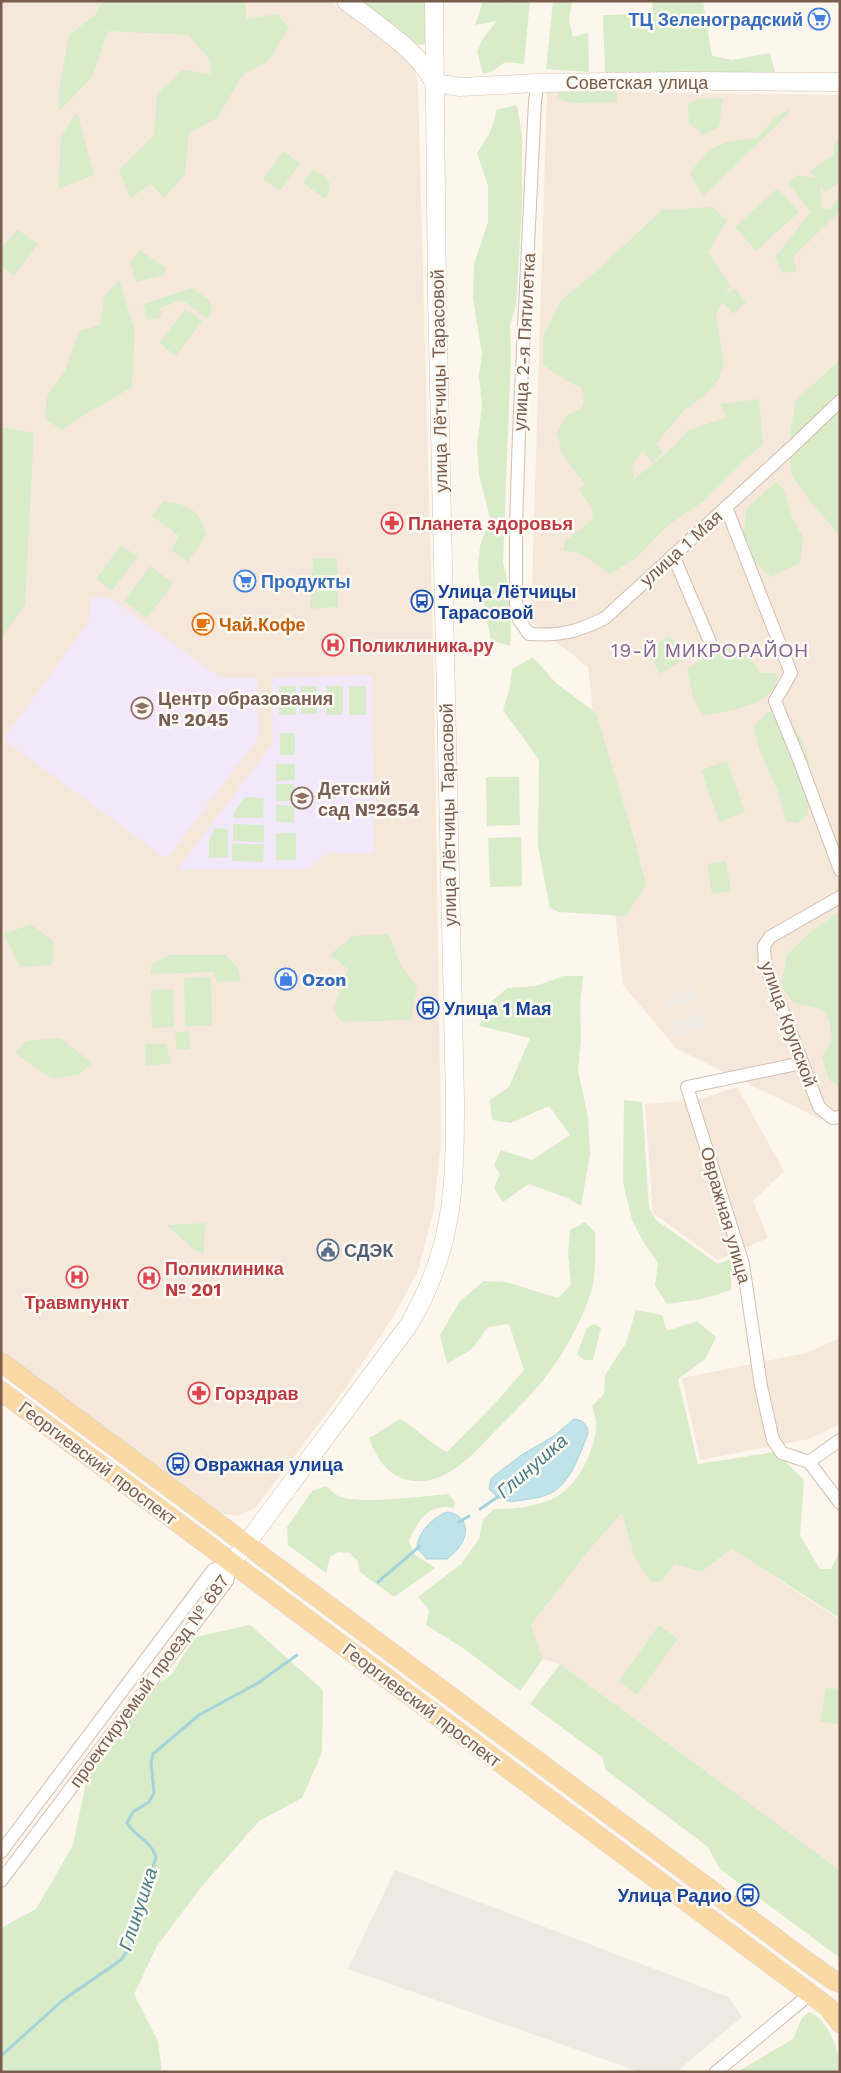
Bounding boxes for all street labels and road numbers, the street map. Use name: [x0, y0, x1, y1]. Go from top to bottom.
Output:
street label: Советская улица: [566, 72, 709, 93]
street label: улица 2-я Пятилетка: [509, 251, 539, 432]
street label: улица Лётчицы Тарасовой: [427, 269, 451, 493]
street label: улица 1 Мая: [636, 506, 726, 590]
street label: улица Лётчицы Тарасовой: [436, 703, 460, 927]
street label: улица Крупской: [757, 958, 821, 1090]
street label: Овражная улица: [696, 1144, 756, 1287]
street label: Георгиевский проспект: [15, 1397, 181, 1529]
street label: проектируемый проезд № 687: [65, 1571, 233, 1791]
street label: Георгиевский проспект: [339, 1639, 505, 1771]

